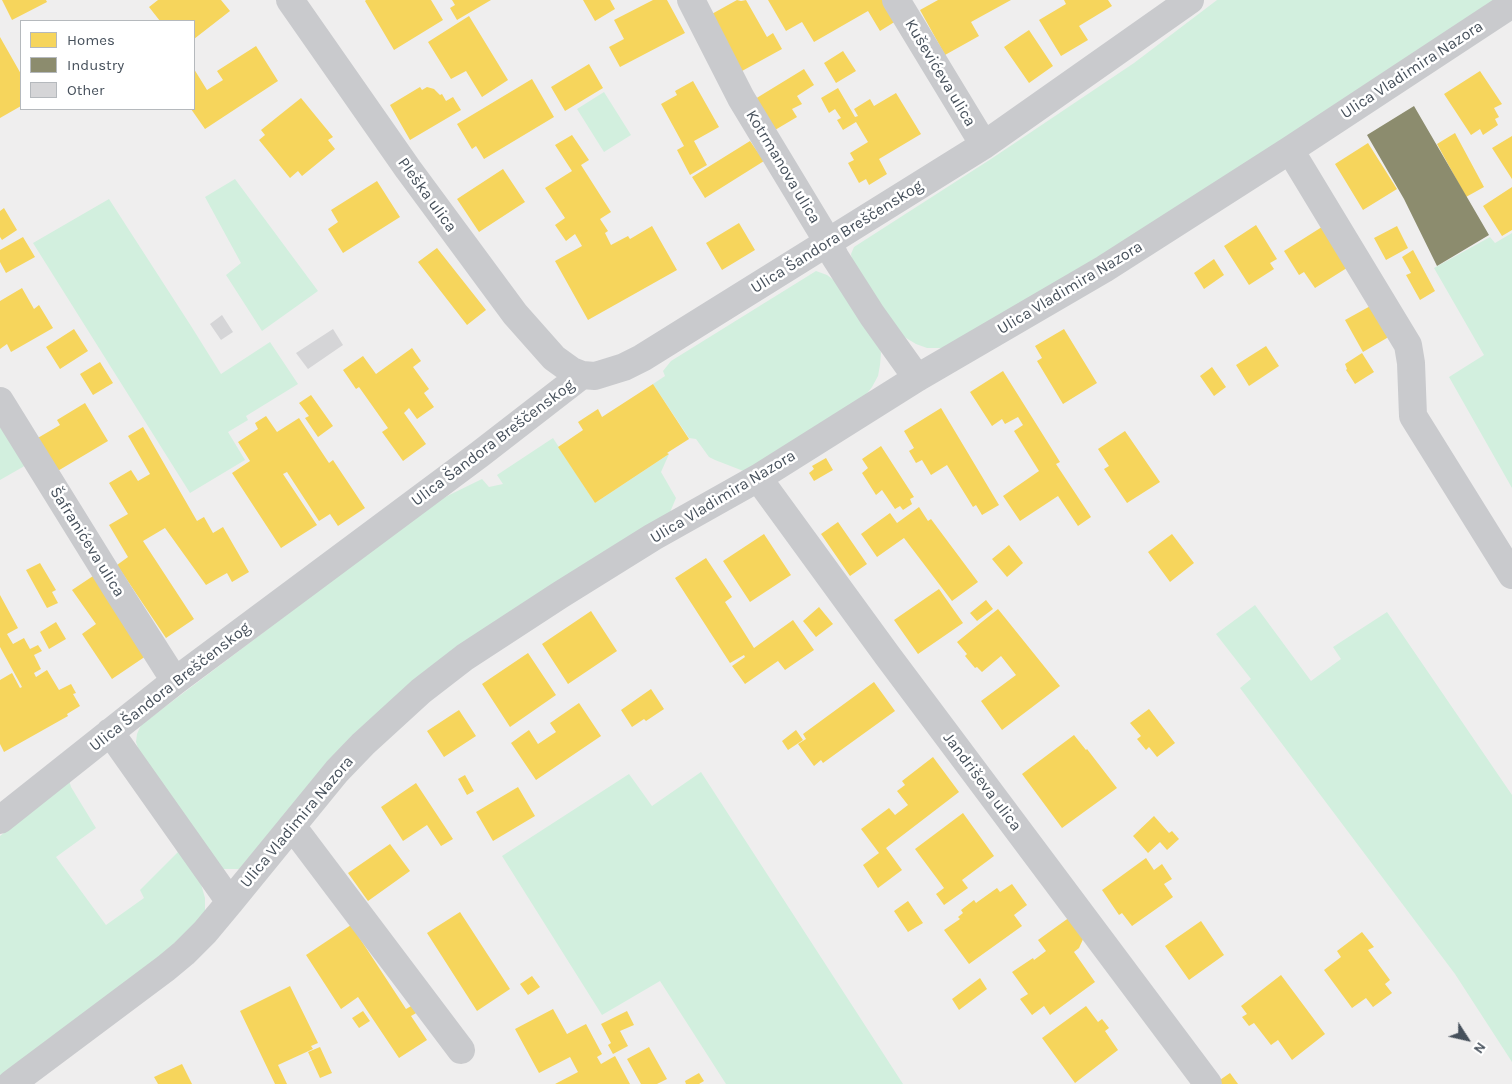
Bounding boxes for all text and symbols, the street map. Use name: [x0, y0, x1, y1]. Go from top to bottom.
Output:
street label: Kuševićeva ulica: [900, 16, 980, 130]
street label: Ulica Vladimira Nazora: [1337, 17, 1487, 123]
legend: [20, 20, 195, 110]
text: Homes: [67, 31, 115, 49]
text: Industry: [67, 56, 124, 74]
text: Other: [67, 81, 105, 99]
street label: Kotrmanova ulica: [742, 107, 824, 227]
street label: Pleška ulica: [393, 154, 461, 236]
street label: Ulica Šandora Breščenskog: [748, 176, 926, 298]
street label: Ulica Vladimira Nazora: [994, 237, 1146, 339]
street label: Ulica Šandora Breščenskog: [408, 375, 578, 511]
street label: Ulica Vladimira Nazora: [647, 446, 799, 548]
street label: Šafranićeva ulica: [45, 483, 129, 601]
street label: Ulica Šandora Breščenskog: [86, 618, 254, 756]
street label: Jandriševa ulica: [939, 729, 1025, 835]
street label: Ulica Vladimira Nazora: [236, 752, 358, 892]
north arrow: [1442, 1014, 1492, 1064]
text: N: [1470, 1039, 1490, 1057]

